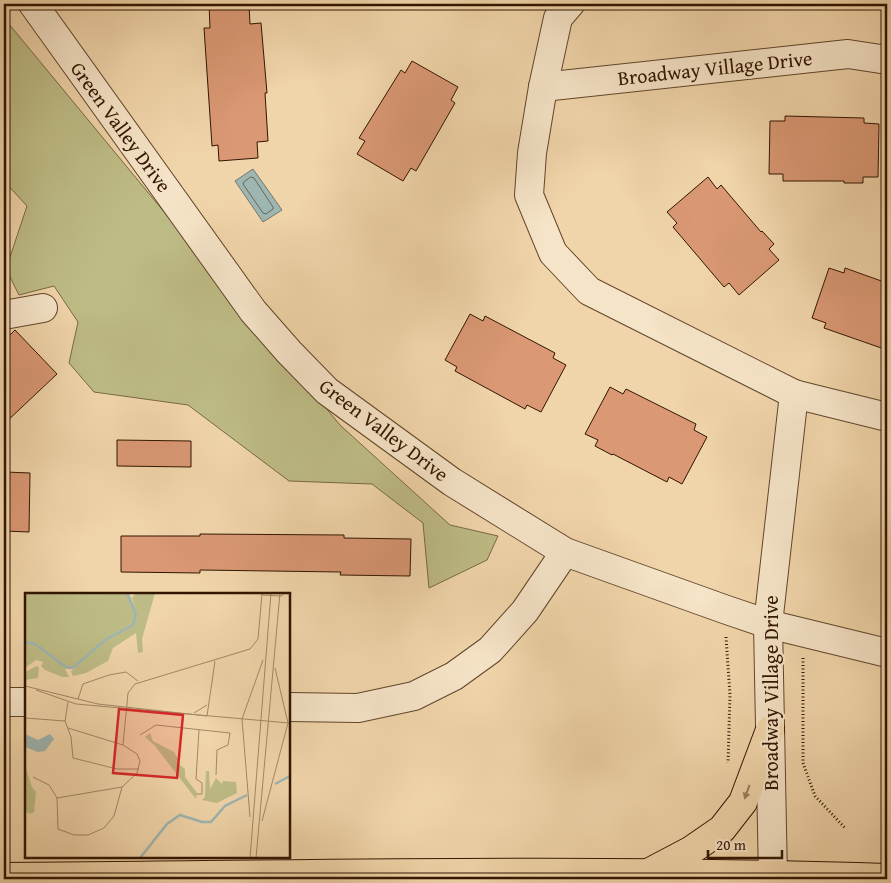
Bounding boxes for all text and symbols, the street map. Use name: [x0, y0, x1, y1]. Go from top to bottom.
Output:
street label: Broadway Village Drive: [616, 43, 814, 92]
street label: Green Valley Drive: [64, 55, 179, 198]
street label: Green Valley Drive: [314, 371, 455, 488]
inset map: [25, 593, 290, 858]
street label: Broadway Village Drive: [756, 595, 785, 791]
one-way arrow: [743, 785, 751, 800]
scale bar: [708, 828, 782, 860]
text: 20 m: [716, 834, 747, 855]

